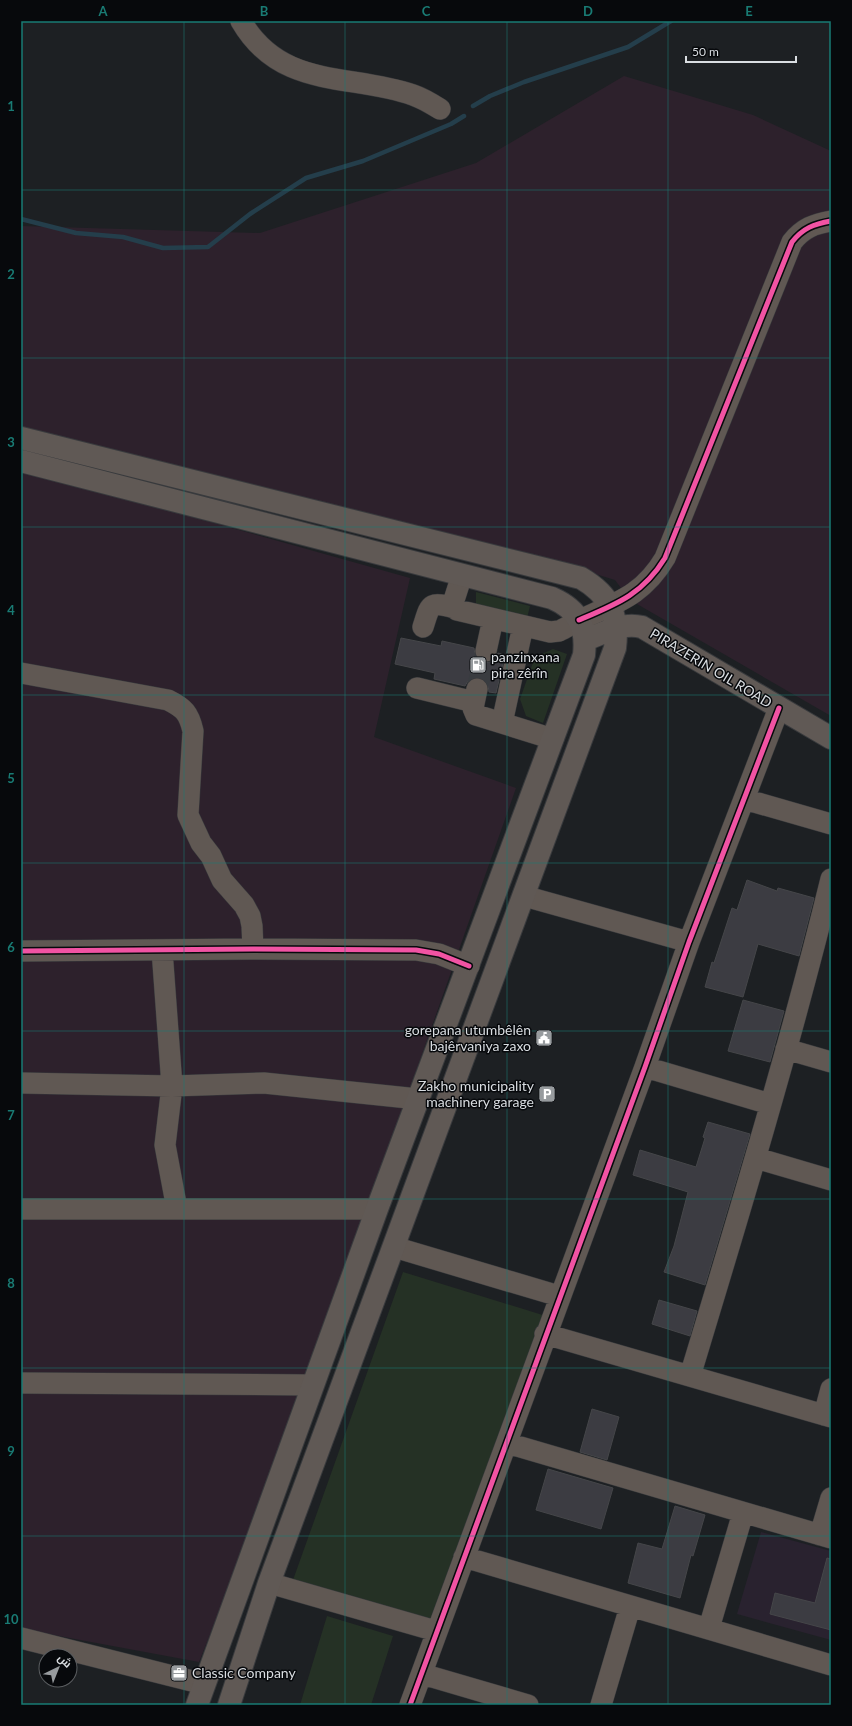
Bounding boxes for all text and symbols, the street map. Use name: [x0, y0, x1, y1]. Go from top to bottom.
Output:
text: A: [97, 3, 108, 19]
text: B: [260, 3, 269, 19]
text: C: [422, 3, 431, 19]
text: D: [583, 3, 593, 19]
text: E: [745, 3, 753, 19]
scale bar: [686, 38, 796, 64]
text: 50 m: [692, 44, 719, 59]
text: 1: [7, 98, 15, 114]
text: 2: [7, 266, 15, 282]
text: 3: [7, 434, 15, 450]
text: 4: [7, 602, 15, 618]
street label: PIRAZERIN OIL ROAD: [647, 624, 775, 711]
place label: panzinxana pira zêrîn: [491, 648, 560, 681]
fuel station icon: panzinxana pira zêrîn: [468, 655, 488, 675]
text: 5: [7, 770, 15, 786]
text: 6: [7, 939, 15, 955]
place label: gorepana utumbêlên bajêrvaniya zaxo: [405, 1021, 531, 1054]
public building icon: gorepana utumbêlên bajêrvaniya zaxo: [534, 1028, 554, 1048]
place label: Zakho municipality machinery garage: [418, 1077, 535, 1110]
parking icon: Zakho municipality machinery garage: [537, 1084, 557, 1104]
text: 7: [7, 1107, 15, 1123]
text: 8: [7, 1275, 15, 1291]
text: 9: [7, 1443, 15, 1459]
text: 10: [3, 1611, 19, 1627]
north arrow: [38, 1648, 78, 1688]
text: ش: [55, 1651, 75, 1671]
office icon: Classic Company: [169, 1663, 189, 1683]
place label: Classic Company: [192, 1664, 296, 1681]

